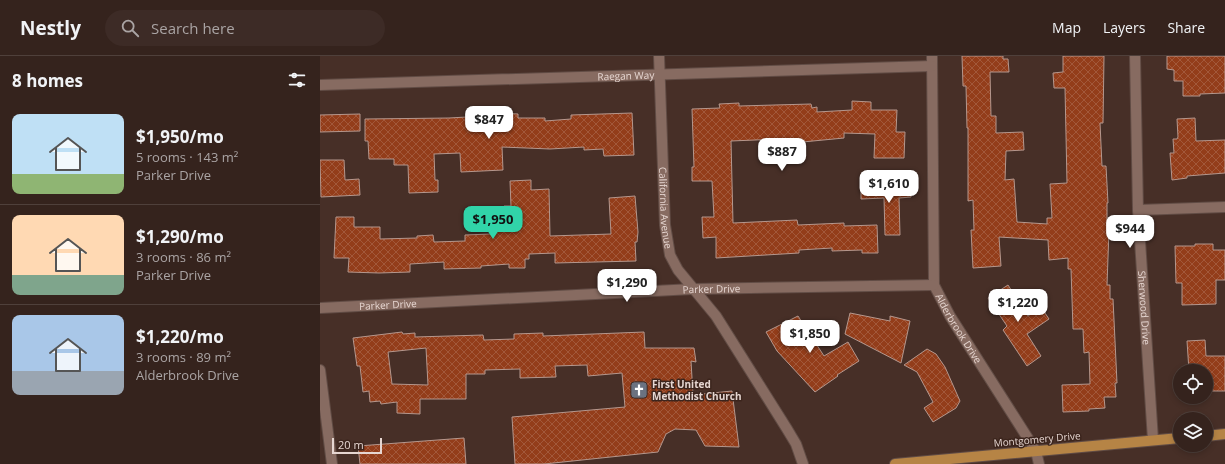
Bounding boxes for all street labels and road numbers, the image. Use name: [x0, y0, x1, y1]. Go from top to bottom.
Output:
street label: Raegan Way: [597, 68, 656, 83]
street label: California Avenue: [656, 167, 676, 250]
street label: Sherwood Drive: [1135, 270, 1154, 346]
street label: Parker Drive: [682, 281, 741, 297]
street label: Alderbrook Drive: [933, 291, 986, 366]
street label: Parker Drive: [359, 296, 417, 313]
street label: Montgomery Drive: [993, 428, 1081, 450]

